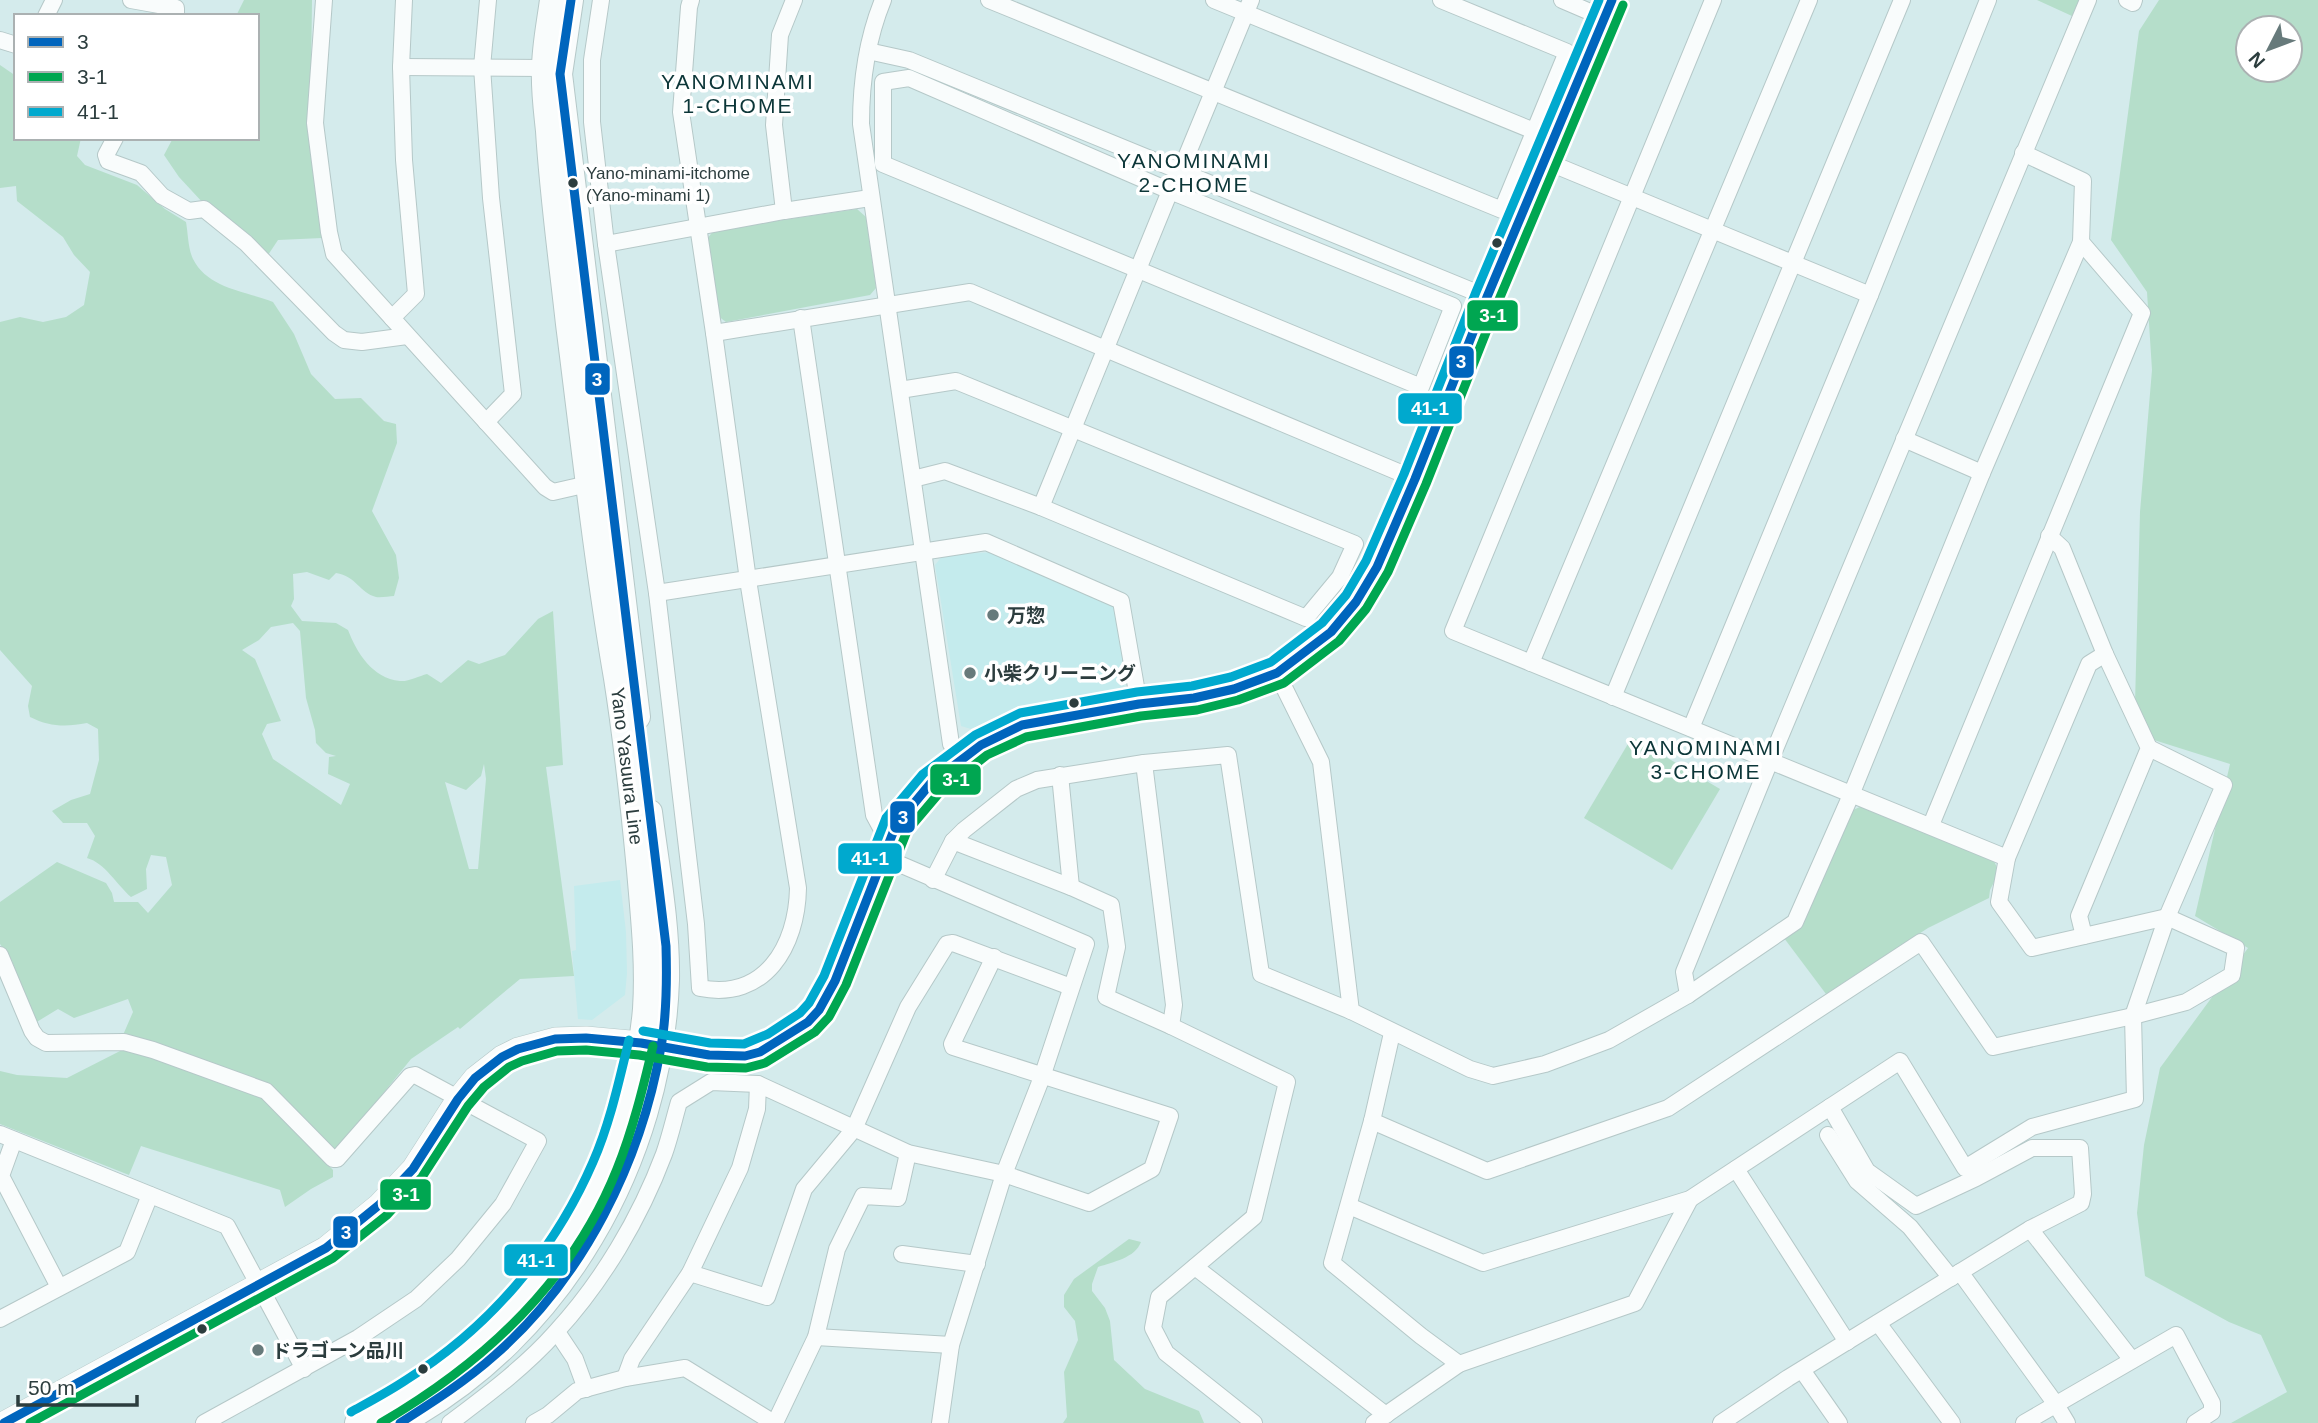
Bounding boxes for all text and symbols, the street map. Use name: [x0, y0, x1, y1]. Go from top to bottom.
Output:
legend: [14, 14, 259, 140]
north arrow: [2234, 14, 2304, 84]
text: 3: [77, 30, 89, 53]
text: N: [2244, 48, 2269, 72]
text: 3-1: [77, 65, 107, 88]
district label: YANOMINAMI 1-CHOME: [661, 70, 815, 117]
text: 41-1: [77, 100, 119, 123]
district label: YANOMINAMI 2-CHOME: [1117, 149, 1271, 196]
place label: Yano-minami-itchome (Yano-minami 1): [586, 164, 750, 205]
marker: Yano-minami-itchome (Yano-minami 1): [566, 176, 580, 190]
unlabelled marker: [1490, 236, 1504, 250]
line badge: 3-1: [1466, 299, 1519, 332]
text: 3-1: [1479, 305, 1507, 326]
line badge: 3: [1448, 345, 1475, 379]
text: 3: [1456, 351, 1466, 372]
line badge: 3: [584, 362, 611, 396]
text: 3: [592, 369, 602, 390]
line badge: 41-1: [1397, 392, 1463, 425]
text: 41-1: [1411, 398, 1449, 419]
place label: 万惣: [1007, 605, 1045, 626]
marker: 万惣: [985, 607, 1001, 623]
place label: 小柴クリーニング: [984, 663, 1136, 684]
marker: 小柴クリーニング: [962, 665, 978, 681]
street label: Yano Yasuura Line: [607, 686, 647, 846]
unlabelled marker: [1067, 696, 1081, 710]
district label: YANOMINAMI 3-CHOME: [1629, 736, 1783, 783]
line badge: 3-1: [929, 763, 982, 796]
text: 3-1: [942, 769, 970, 790]
line badge: 3: [889, 800, 916, 834]
text: 3: [898, 807, 908, 828]
line badge: 41-1: [837, 842, 903, 875]
text: 41-1: [851, 848, 889, 869]
line badge: 3-1: [379, 1178, 432, 1211]
text: 3-1: [392, 1184, 420, 1205]
line badge: 3: [332, 1215, 359, 1249]
text: 3: [341, 1222, 351, 1243]
line badge: 41-1: [503, 1243, 569, 1277]
text: 41-1: [517, 1250, 555, 1271]
unlabelled marker: [195, 1322, 209, 1336]
place label: ドラゴーン品川: [272, 1340, 404, 1361]
marker: ドラゴーン品川: [250, 1342, 266, 1358]
unlabelled marker: [416, 1362, 430, 1376]
scale bar: [18, 1364, 136, 1408]
text: 50 m: [28, 1376, 75, 1399]

